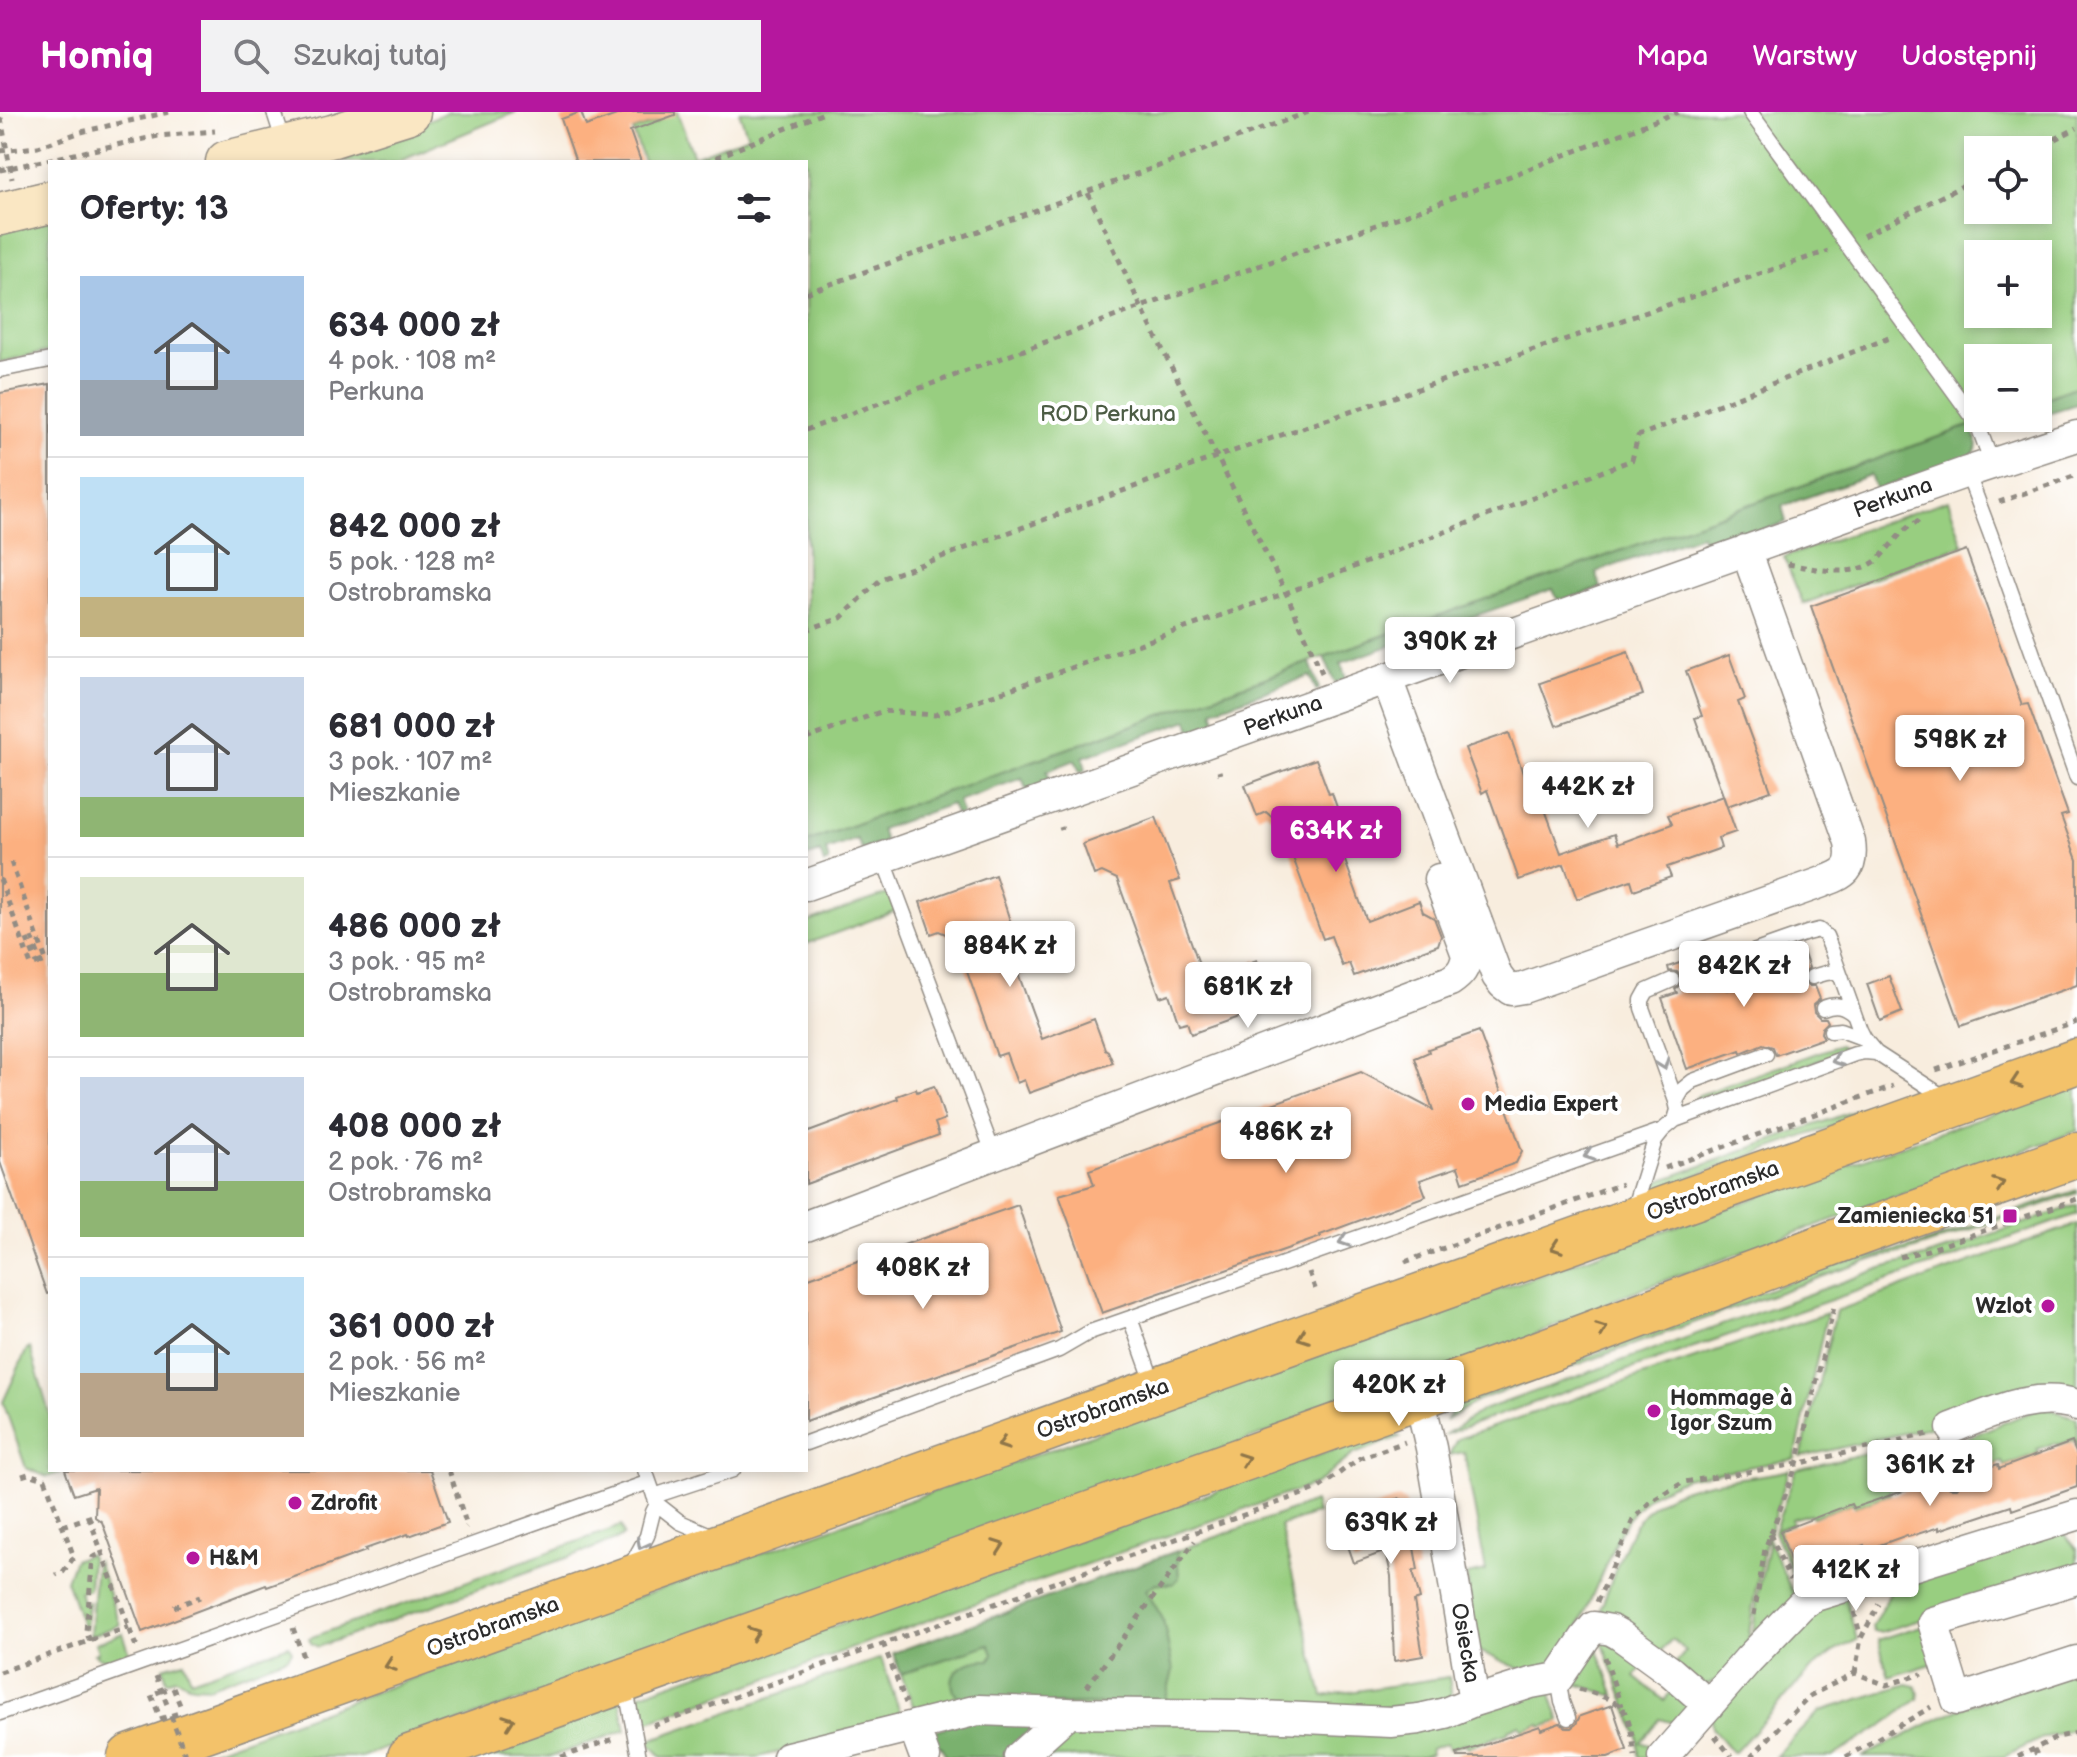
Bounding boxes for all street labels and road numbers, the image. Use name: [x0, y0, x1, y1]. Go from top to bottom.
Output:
street label: Perkuna: [1850, 471, 1936, 525]
street label: Perkuna: [1240, 689, 1326, 743]
street label: Ostrobramska: [1643, 1155, 1783, 1227]
street label: Ostrobramska: [1033, 1373, 1173, 1445]
street label: Ostrobramska: [423, 1591, 563, 1663]
street label: Osiecka: [1445, 1601, 1485, 1685]

